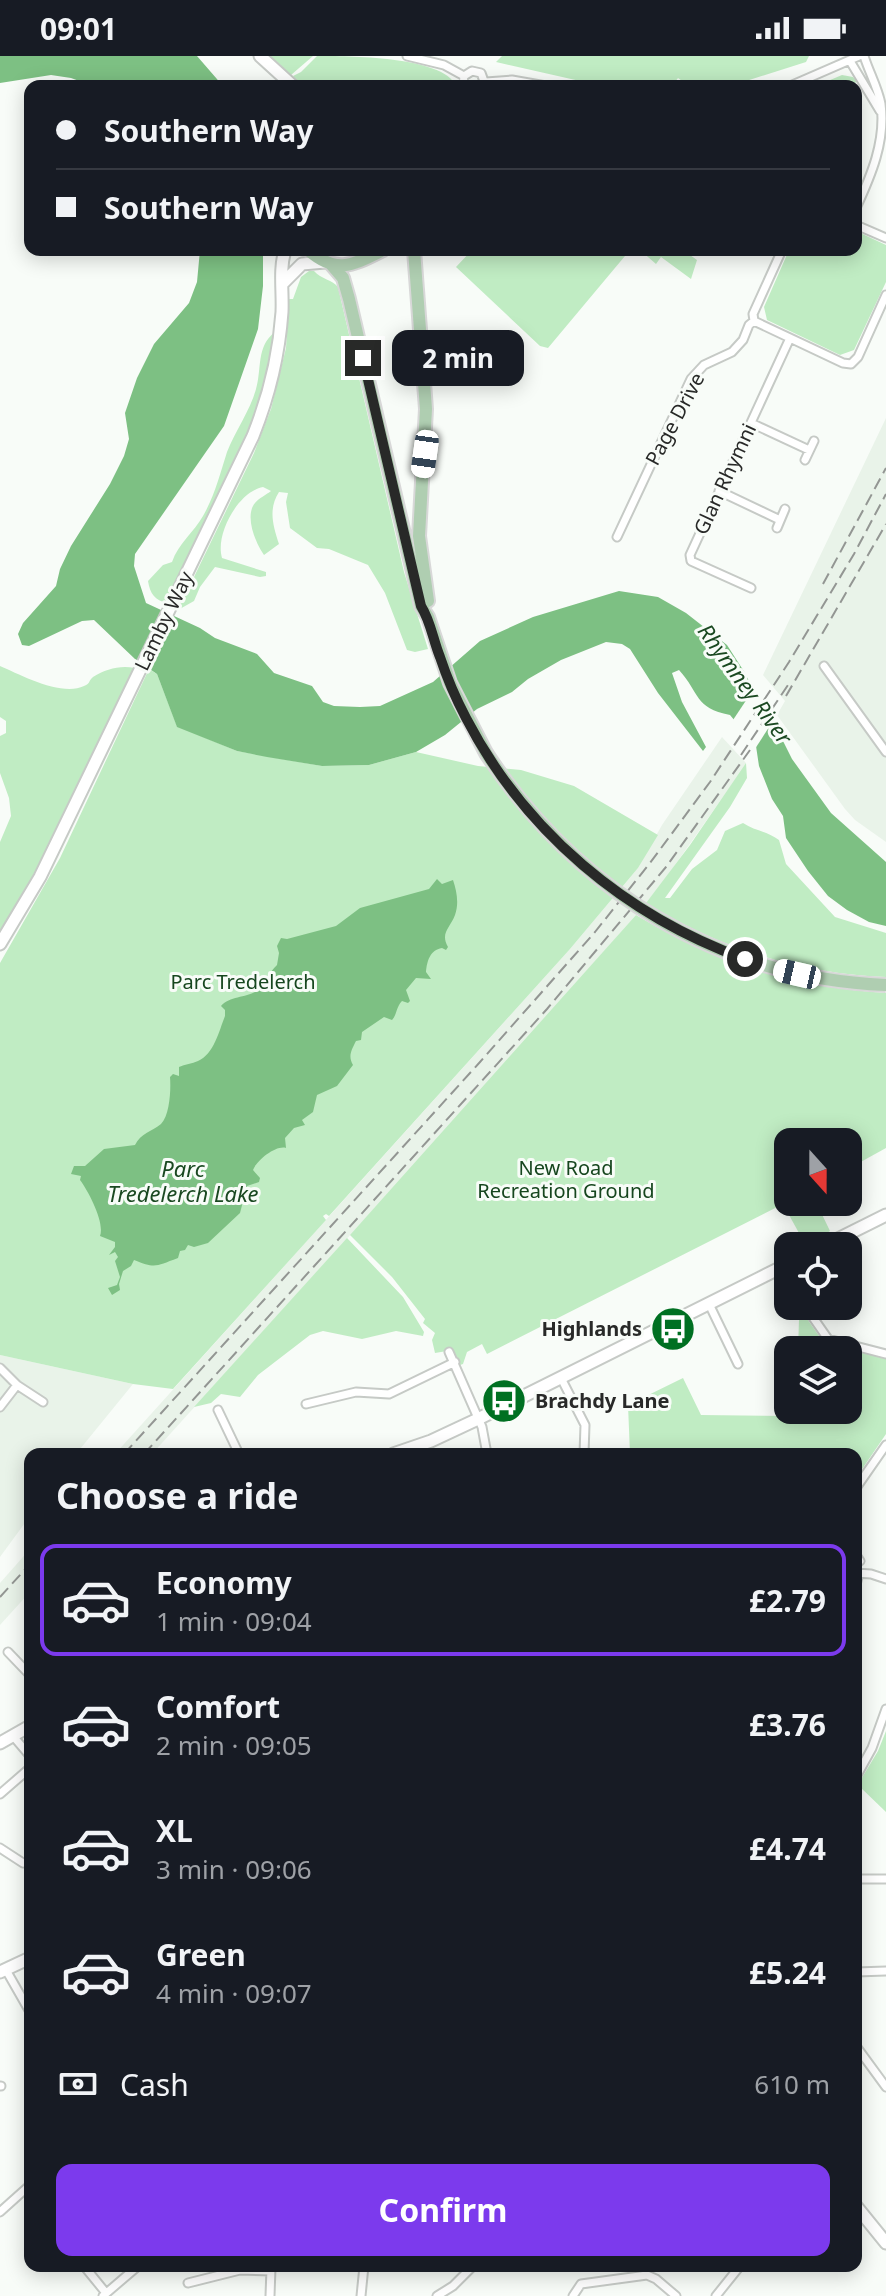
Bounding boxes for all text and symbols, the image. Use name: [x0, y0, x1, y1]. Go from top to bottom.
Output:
text: 09:01: [40, 8, 117, 49]
text: Southern Way: [104, 110, 313, 151]
text: Southern Way: [104, 187, 313, 228]
callout: 2 min: [391, 330, 523, 386]
route end: [345, 340, 381, 376]
text: 2 min: [422, 340, 494, 376]
street label: Page Drive: [639, 368, 710, 470]
street label: Glan Rhymni: [687, 419, 762, 539]
car: [410, 429, 440, 479]
street label: Lamby Way: [128, 566, 200, 675]
water label: Rhymney River: [692, 617, 801, 751]
route start: [727, 941, 763, 977]
car: [771, 957, 823, 991]
park label: Parc Tredelerch: [170, 968, 316, 995]
north arrow: [774, 1128, 862, 1216]
map controls: [774, 1128, 862, 1424]
water label: Parc Tredelerch Lake: [108, 1153, 258, 1208]
park label: New Road Recreation Ground: [477, 1154, 655, 1204]
button: locate: [774, 1232, 862, 1320]
bus stop icon: Highlands: [649, 1305, 697, 1353]
place label: Highlands: [541, 1315, 642, 1342]
button: layers: [774, 1336, 862, 1424]
bus stop icon: Brachdy Lane: [480, 1377, 528, 1425]
place label: Brachdy Lane: [535, 1387, 670, 1414]
text: Choose a ride: [56, 1471, 298, 1520]
text: Economy: [156, 1562, 292, 1603]
icon: car: [60, 1564, 132, 1636]
text: £2.79: [749, 1580, 826, 1621]
text: 1 min · 09:04: [156, 1603, 312, 1639]
text: Comfort: [156, 1686, 280, 1727]
icon: car: [60, 1688, 132, 1760]
text: £3.76: [749, 1704, 826, 1745]
text: 2 min · 09:05: [156, 1727, 312, 1763]
text: XL: [156, 1810, 193, 1851]
icon: car: [60, 1812, 132, 1884]
text: £4.74: [749, 1828, 826, 1869]
text: 3 min · 09:06: [156, 1851, 312, 1887]
text: Green: [156, 1934, 246, 1975]
icon: car: [60, 1936, 132, 2008]
text: £5.24: [749, 1952, 826, 1993]
text: 4 min · 09:07: [156, 1975, 312, 2011]
icon: cash: [56, 2062, 100, 2106]
text: Cash: [120, 2064, 189, 2105]
text: 610 m: [754, 2066, 830, 2102]
button: Confirm: [56, 2164, 830, 2256]

